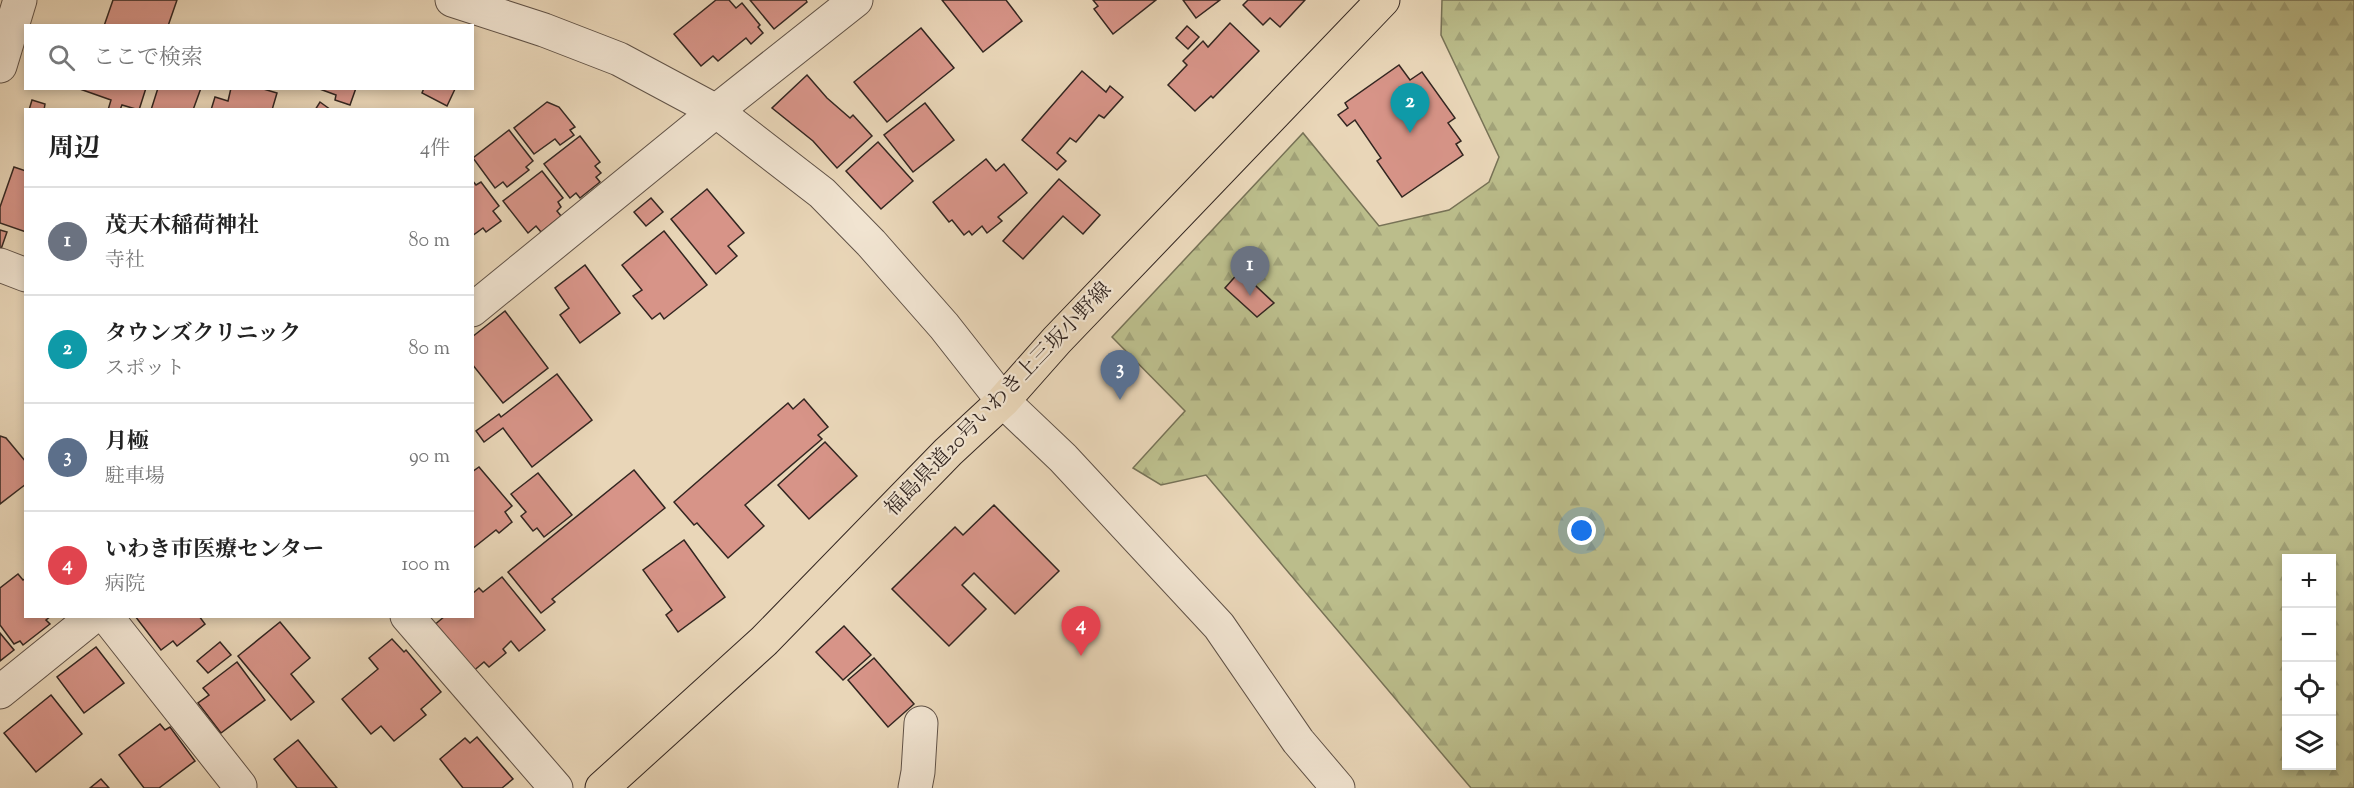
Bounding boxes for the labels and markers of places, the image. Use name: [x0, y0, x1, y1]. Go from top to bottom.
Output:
pin: 2: [1390, 84, 1430, 133]
pin: 1: [1230, 246, 1270, 296]
pin: 3: [1100, 350, 1140, 400]
pin: 4: [1062, 606, 1100, 656]

